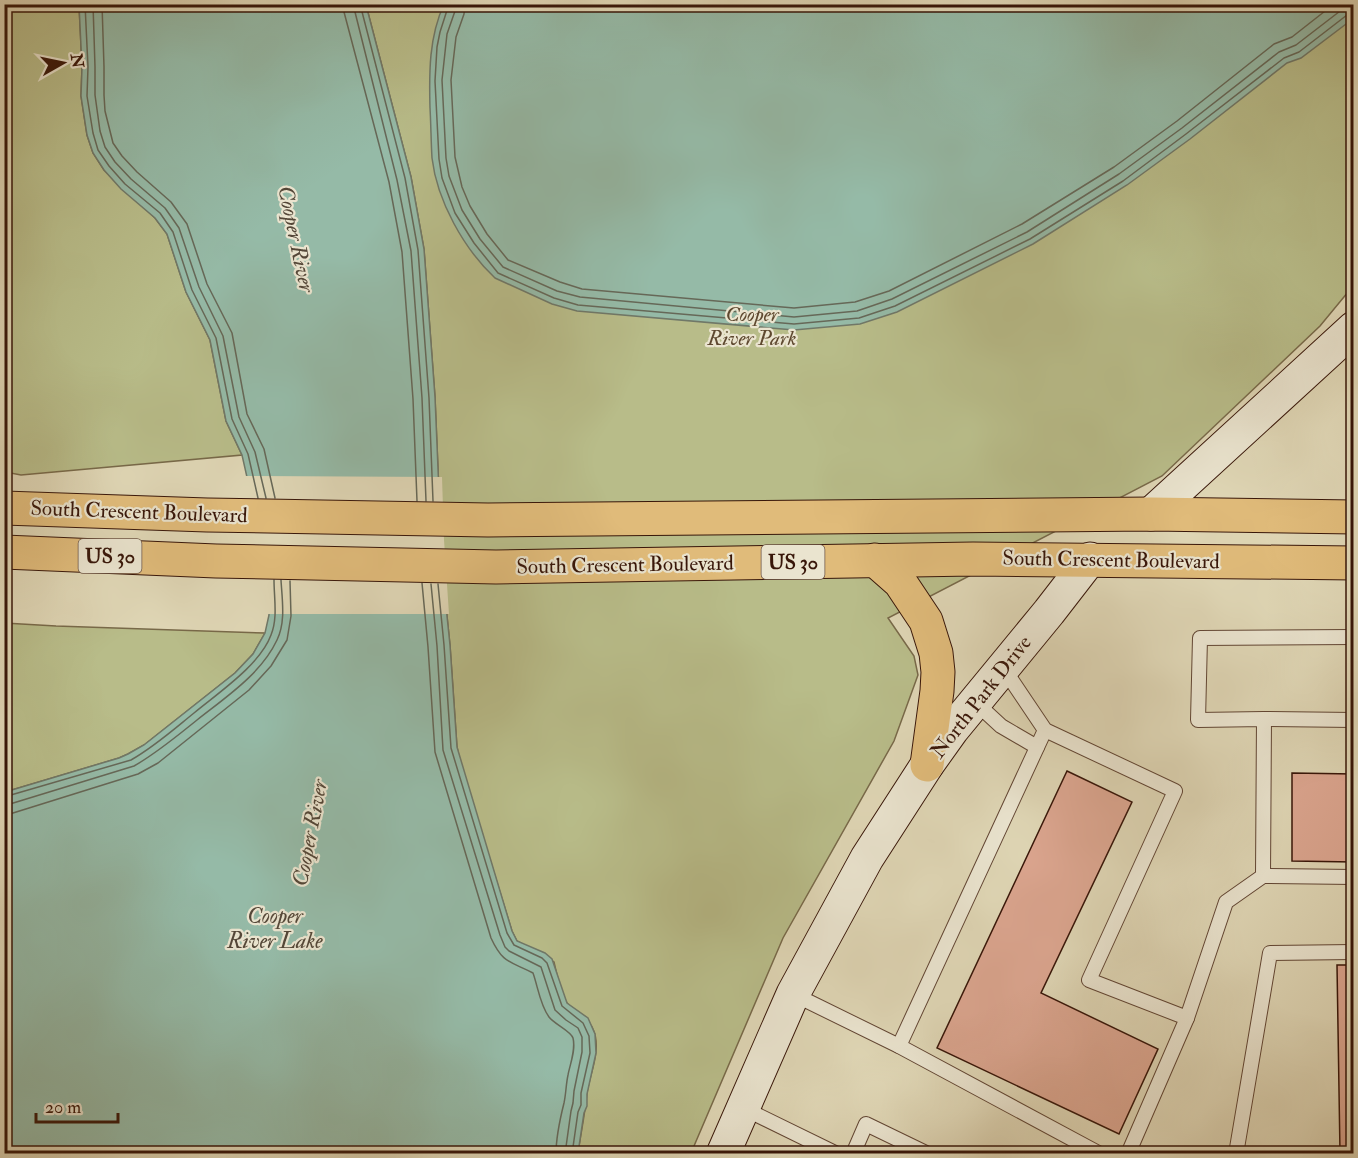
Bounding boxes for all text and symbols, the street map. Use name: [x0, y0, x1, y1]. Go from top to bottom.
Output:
north arrow: [33, 33, 93, 93]
text: N: [66, 51, 88, 70]
water label: Cooper River: [271, 183, 321, 297]
park label: Cooper River Park: [707, 301, 796, 352]
street label: South Crescent Boulevard: [30, 495, 249, 529]
road number: US 30: [78, 539, 142, 573]
road number: US 30: [762, 545, 824, 579]
street label: South Crescent Boulevard: [1002, 545, 1221, 575]
street label: South Crescent Boulevard: [516, 550, 735, 580]
street label: North Park Drive: [924, 630, 1038, 764]
water label: Cooper River: [286, 776, 334, 889]
water label: Cooper River Lake: [226, 902, 323, 955]
scale bar: [36, 1086, 118, 1124]
text: 20 m: [45, 1096, 81, 1119]

